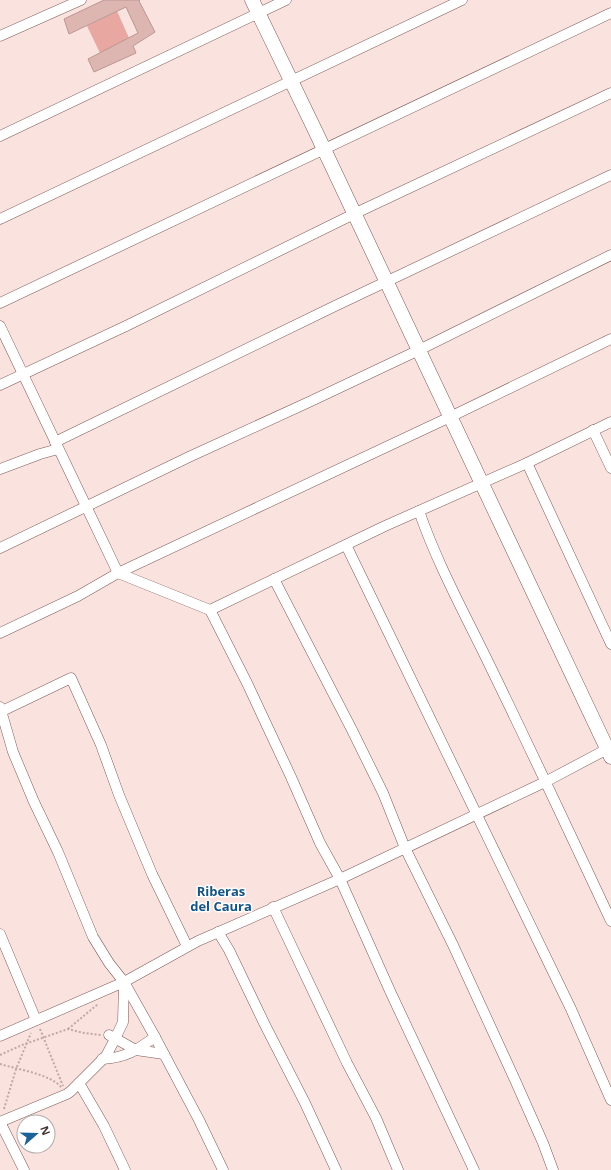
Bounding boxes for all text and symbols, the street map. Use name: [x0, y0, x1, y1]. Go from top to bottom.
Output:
district label: Riberas del Caura: [190, 882, 252, 915]
north arrow: [16, 1114, 56, 1154]
text: N: [37, 1124, 54, 1137]

